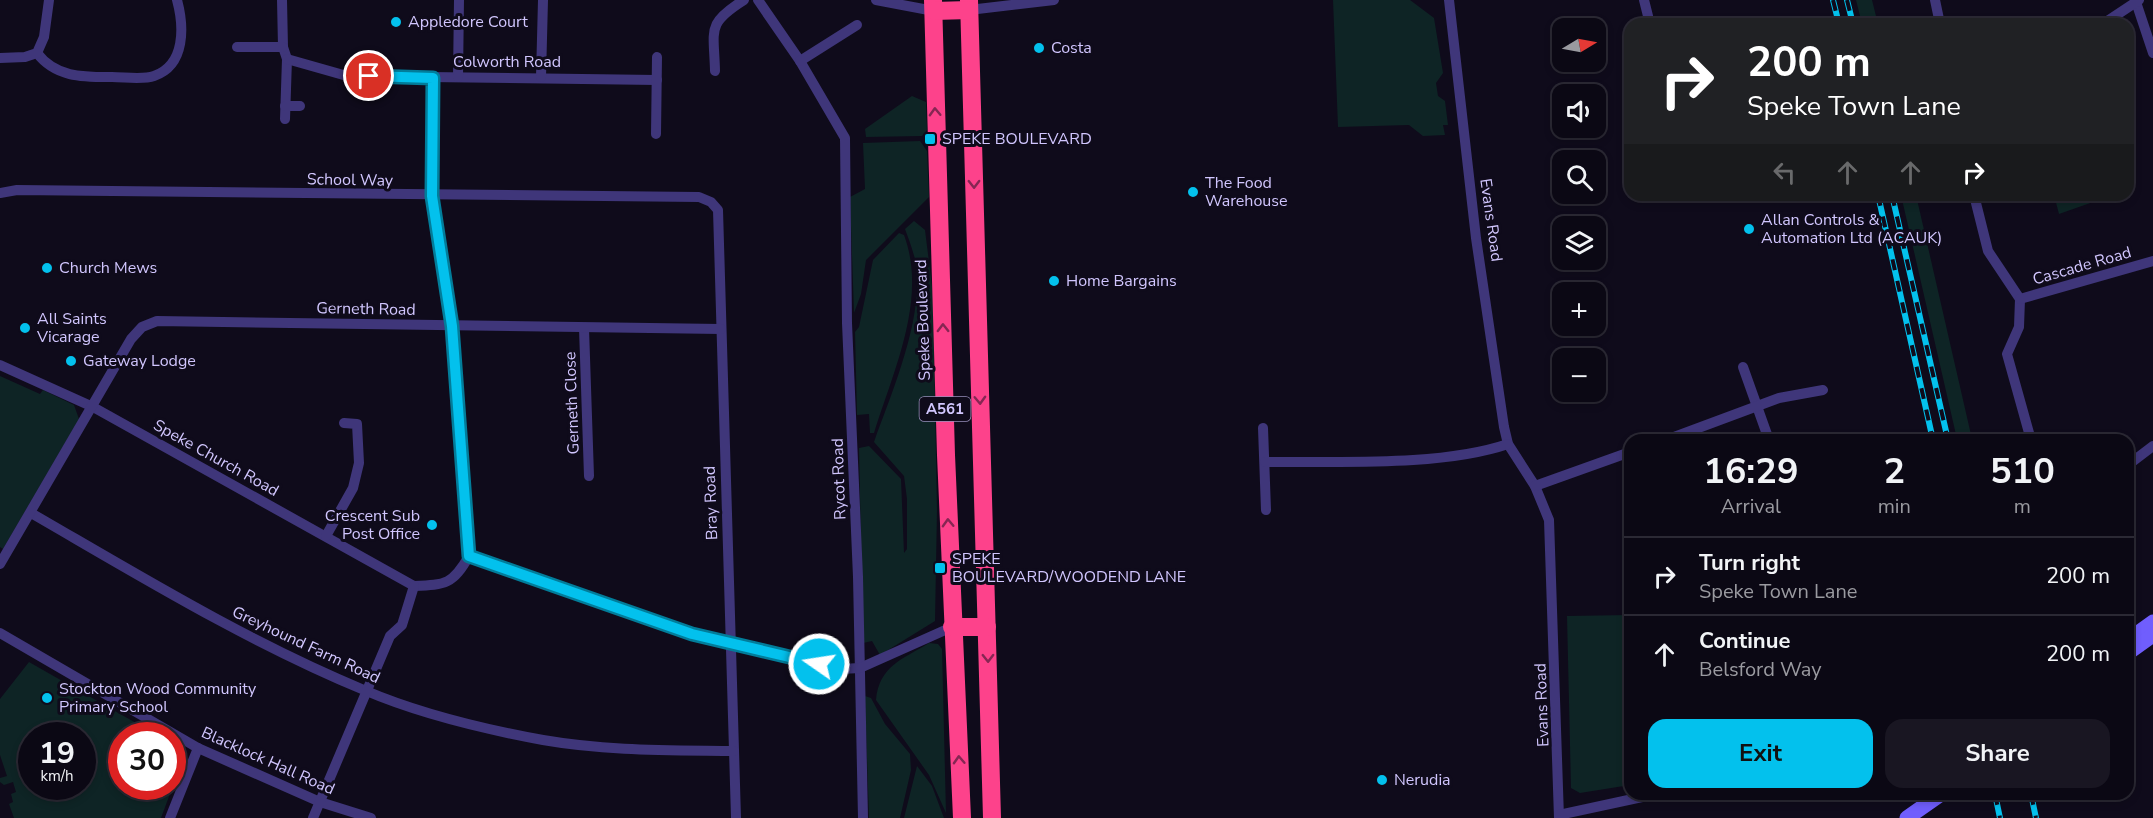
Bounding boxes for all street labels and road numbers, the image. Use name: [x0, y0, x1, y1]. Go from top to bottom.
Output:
street label: Colworth Road: [453, 51, 561, 73]
street label: School Way: [307, 168, 394, 192]
street label: Evans Road: [1474, 177, 1508, 263]
street label: Cascade Road: [2030, 241, 2134, 291]
street label: Speke Boulevard: [910, 259, 936, 381]
street label: Gerneth Road: [316, 297, 416, 321]
street label: Gerneth Close: [559, 351, 585, 455]
road number: A561: [920, 397, 970, 421]
street label: Speke Church Road: [149, 414, 283, 502]
street label: Rycot Road: [827, 438, 851, 520]
street label: Bray Road: [699, 465, 723, 541]
street label: Greyhound Farm Road: [228, 601, 384, 689]
street label: Evans Road: [1530, 663, 1554, 747]
street label: Blacklock Hall Road: [198, 722, 338, 800]

